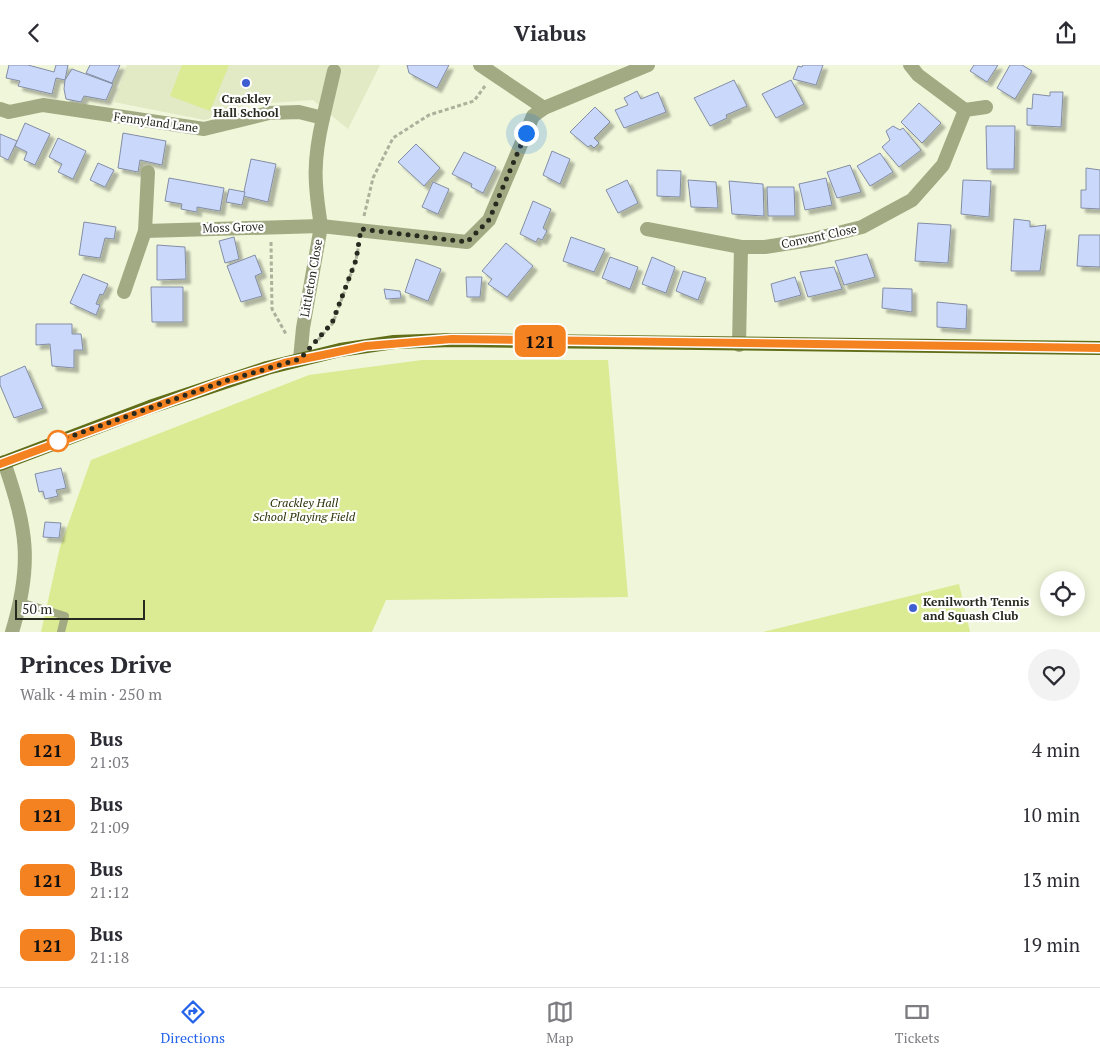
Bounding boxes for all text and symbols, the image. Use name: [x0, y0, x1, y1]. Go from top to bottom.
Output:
text: Viabus: [514, 18, 586, 47]
icon: back: [20, 19, 48, 47]
icon: share: [1052, 19, 1080, 47]
marker: Crackley Hall School: [240, 77, 252, 89]
place label: Crackley Hall School: [213, 91, 279, 120]
street label: Fennyland Lane: [113, 109, 199, 135]
your location: [514, 121, 539, 146]
street label: Moss Grove: [202, 218, 264, 236]
street label: Convent Close: [780, 221, 858, 251]
street label: Littleton Close: [297, 238, 325, 318]
line badge: 121: [511, 325, 569, 357]
text: 121: [525, 329, 555, 353]
unlabelled marker: [47, 430, 69, 452]
park label: Crackley Hall School Playing Field: [253, 495, 356, 524]
map controls: [1040, 571, 1085, 616]
button: locate: [1040, 571, 1085, 616]
place label: Kenilworth Tennis and Squash Club: [923, 594, 1030, 623]
scale bar: [15, 597, 145, 620]
text: 50 m: [22, 599, 52, 618]
marker: Kenilworth Tennis and Squash Club: [907, 602, 919, 614]
text: Princes Drive: [20, 648, 172, 680]
button: heart: [1028, 649, 1080, 701]
text: Walk · 4 min · 250 m: [20, 683, 162, 705]
text: Bus: [90, 726, 123, 751]
text: 4 min: [1032, 737, 1080, 762]
text: 121: [32, 738, 63, 762]
text: 21:03: [90, 751, 129, 773]
text: Bus: [90, 791, 123, 816]
text: 10 min: [1022, 802, 1080, 827]
text: 121: [32, 803, 63, 827]
text: 21:09: [90, 816, 129, 838]
text: Bus: [90, 856, 123, 881]
text: 13 min: [1022, 867, 1080, 892]
text: 121: [32, 868, 63, 892]
text: 21:12: [90, 881, 129, 903]
text: Bus: [90, 921, 123, 946]
text: 19 min: [1022, 932, 1080, 957]
text: 121: [32, 933, 63, 957]
text: 21:18: [90, 946, 129, 968]
tab: Directions: [160, 998, 225, 1047]
tab: Map: [546, 998, 574, 1047]
tab: Tickets: [895, 998, 940, 1047]

